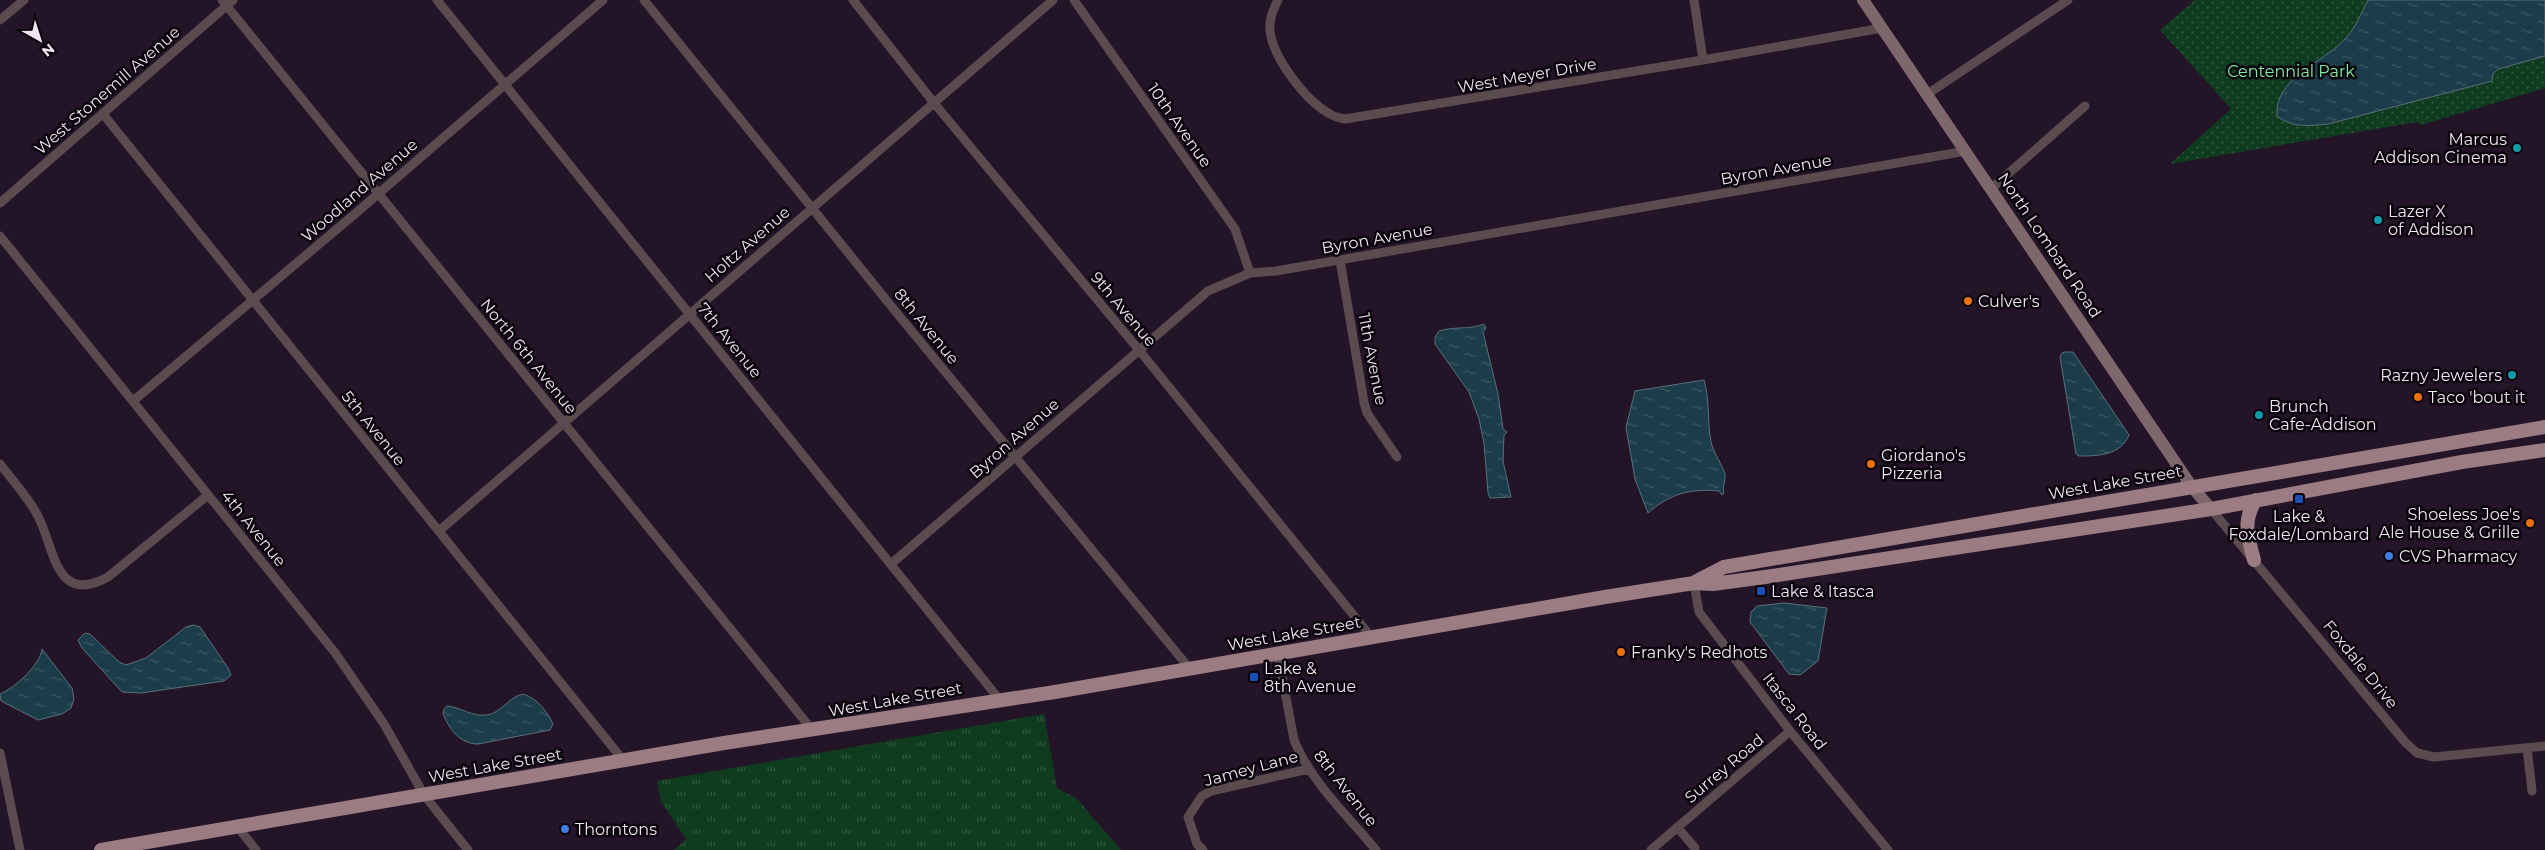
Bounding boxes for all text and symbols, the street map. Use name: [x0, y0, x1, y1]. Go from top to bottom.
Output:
north arrow: [15, 15, 65, 65]
street label: West Stonemill Avenue: [31, 22, 184, 159]
text: N: [38, 40, 58, 61]
street label: West Meyer Drive: [1456, 54, 1598, 97]
park label: Centennial Park: [2227, 62, 2355, 81]
street label: 10th Avenue: [1144, 80, 1216, 171]
place label: Marcus Addison Cinema: [2374, 130, 2507, 167]
street label: Woodland Avenue: [297, 135, 421, 246]
marker: Marcus Addison Cinema: [2511, 142, 2523, 154]
street label: Byron Avenue: [1719, 150, 1833, 189]
street label: North Lombard Road: [1994, 169, 2105, 321]
street label: Holtz Avenue: [701, 202, 794, 286]
place label: Lazer X of Addison: [2388, 202, 2474, 239]
marker: Lazer X of Addison: [2372, 214, 2384, 226]
street label: Byron Avenue: [1320, 219, 1434, 258]
street label: 9th Avenue: [1087, 268, 1160, 351]
street label: 8th Avenue: [890, 285, 963, 368]
place label: Culver's: [1978, 292, 2040, 311]
street label: North 6th Avenue: [476, 295, 581, 418]
marker: Culver's: [1962, 295, 1974, 307]
street label: 7th Avenue: [694, 299, 766, 382]
street label: 11th Avenue: [1354, 311, 1391, 407]
place label: Razny Jewelers: [2380, 366, 2502, 385]
marker: Razny Jewelers: [2506, 369, 2518, 381]
street label: 5th Avenue: [338, 387, 410, 470]
place label: Taco 'bout it: [2428, 388, 2526, 407]
marker: Taco 'bout it: [2412, 391, 2424, 403]
street label: Byron Avenue: [966, 394, 1063, 482]
place label: Brunch Cafe-Addison: [2269, 397, 2377, 434]
marker: Brunch Cafe-Addison: [2253, 409, 2265, 421]
place label: Giordano's Pizzeria: [1881, 446, 1966, 483]
marker: Giordano's Pizzeria: [1865, 458, 1877, 470]
street label: West Lake Street: [2047, 461, 2184, 504]
street label: 4th Avenue: [217, 486, 290, 570]
marker: Lake & Foxdale/Lombard: [2293, 493, 2305, 505]
place label: Shoeless Joe's Ale House & Grille: [2379, 505, 2520, 542]
place label: Lake & Foxdale/Lombard: [2228, 507, 2370, 544]
marker: Shoeless Joe's Ale House & Grille: [2524, 517, 2536, 529]
place label: CVS Pharmacy: [2399, 547, 2518, 566]
marker: CVS Pharmacy: [2383, 550, 2395, 562]
place label: Lake & Itasca: [1771, 582, 1875, 601]
marker: Lake & Itasca: [1755, 585, 1767, 597]
street label: West Lake Street: [1226, 612, 1363, 655]
street label: Foxdale Drive: [2319, 616, 2402, 712]
place label: Franky's Redhots: [1631, 643, 1767, 662]
marker: Franky's Redhots: [1615, 646, 1627, 658]
place label: Lake & 8th Avenue: [1264, 659, 1356, 696]
street label: Itasca Road: [1759, 669, 1831, 754]
marker: Lake & 8th Avenue: [1248, 671, 1260, 683]
street label: West Lake Street: [827, 678, 964, 721]
street label: Surrey Road: [1681, 730, 1768, 807]
street label: West Lake Street: [427, 744, 564, 787]
street label: 8th Avenue: [1310, 746, 1381, 830]
street label: Jamey Lane: [1201, 747, 1300, 790]
place label: Thorntons: [575, 820, 657, 839]
marker: Thorntons: [559, 823, 571, 835]

